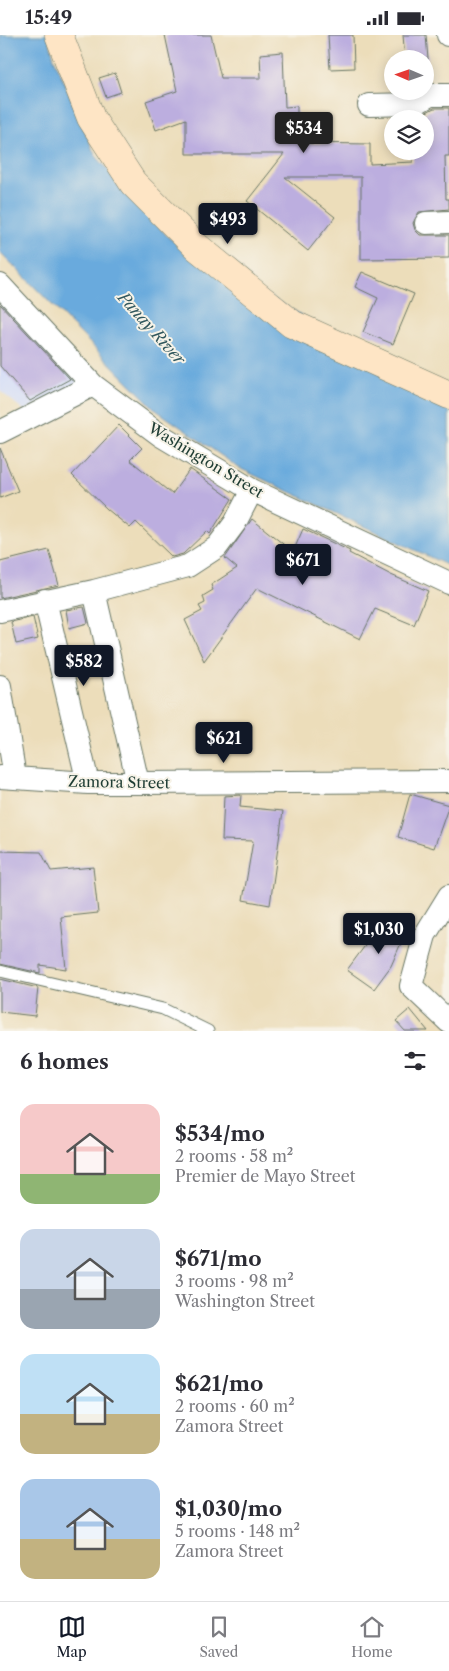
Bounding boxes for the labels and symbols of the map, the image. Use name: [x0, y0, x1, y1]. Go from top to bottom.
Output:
north arrow: [384, 50, 434, 100]
pin: $534: [274, 111, 334, 154]
pin: $493: [198, 203, 258, 245]
water label: Panay River: [113, 286, 191, 370]
street label: Washington Street: [144, 418, 268, 502]
pin: $671: [273, 543, 333, 586]
pin: $582: [54, 645, 114, 687]
pin: $621: [194, 721, 254, 764]
street label: Zamora Street: [68, 772, 171, 792]
pin: $1,030: [338, 913, 420, 955]

